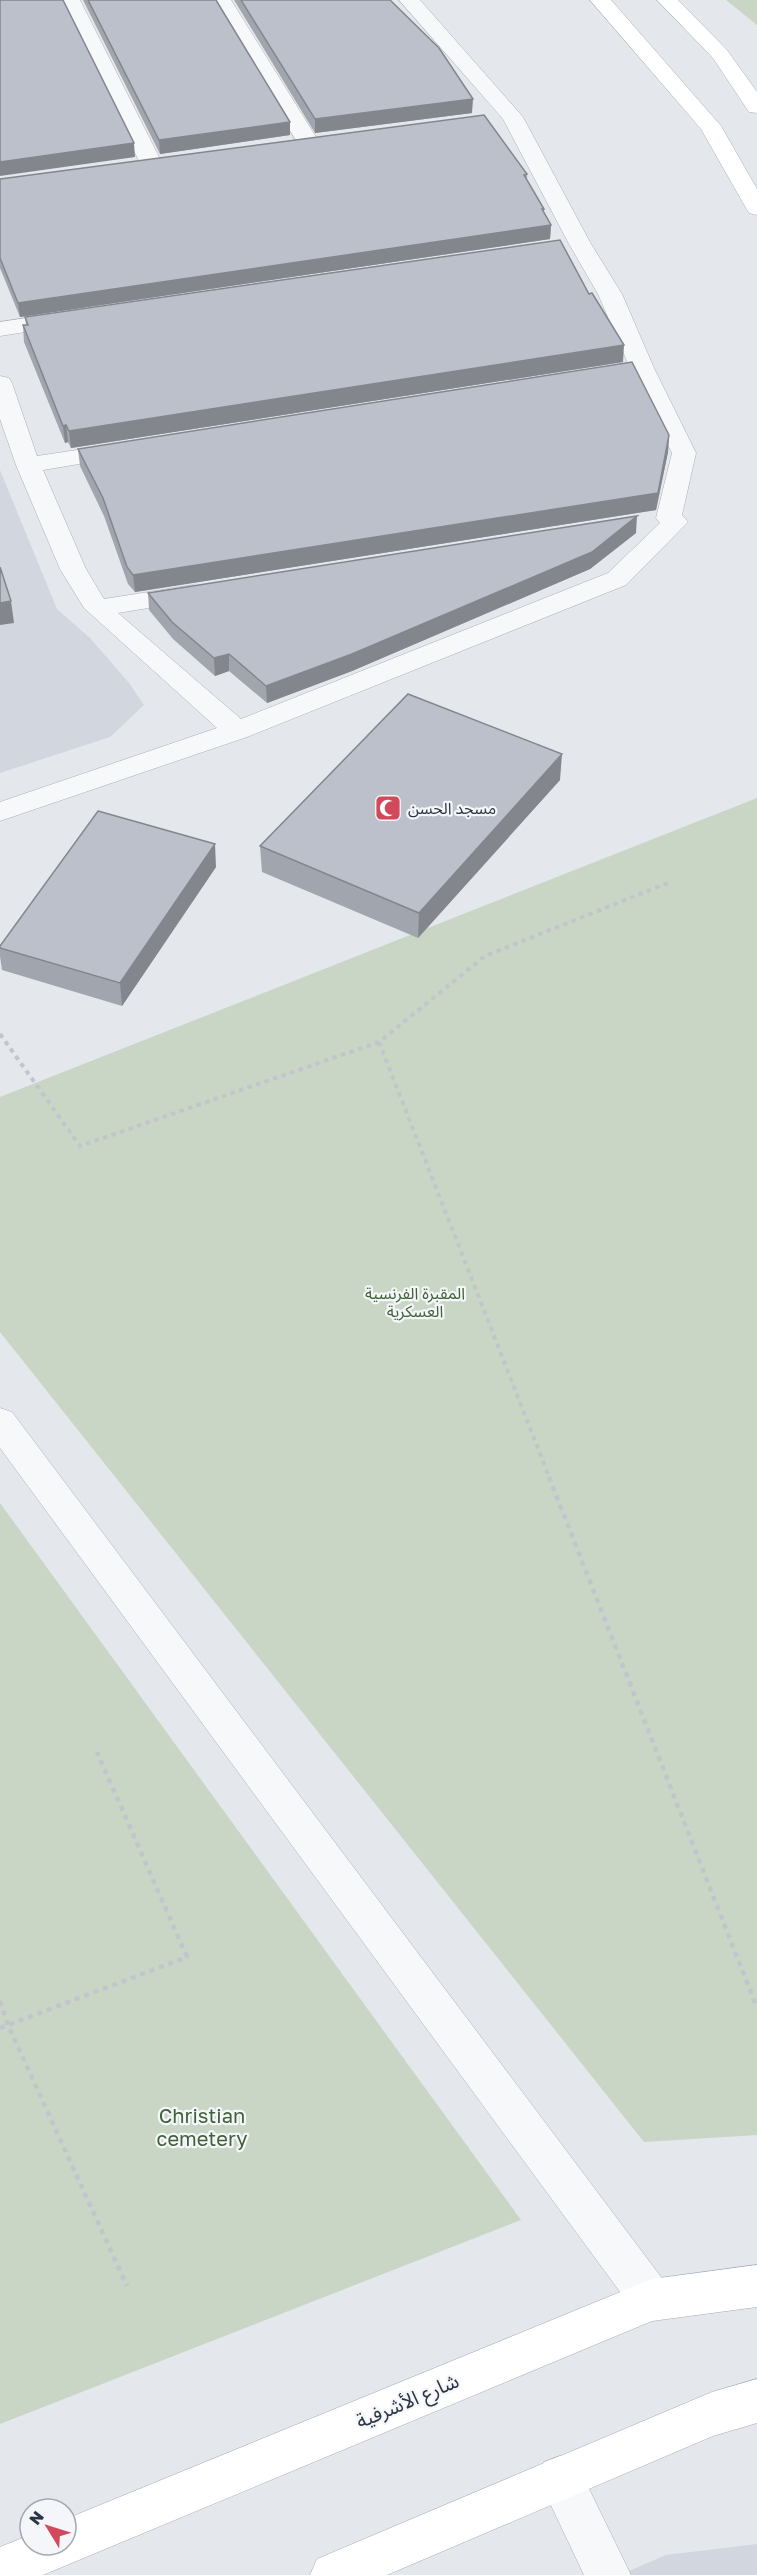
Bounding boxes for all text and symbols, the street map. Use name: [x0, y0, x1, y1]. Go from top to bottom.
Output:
mosque icon: مسجد الحسن: [373, 793, 403, 823]
place label: مسجد الحسن: [408, 798, 496, 818]
park label: المقبرة الفرنسية العسكرية: [365, 1283, 465, 1321]
park label: Christian cemetery: [157, 2103, 248, 2150]
street label: شارع الأشرفية: [352, 2368, 464, 2436]
north arrow: [18, 2497, 78, 2557]
text: N: [25, 2507, 48, 2529]

